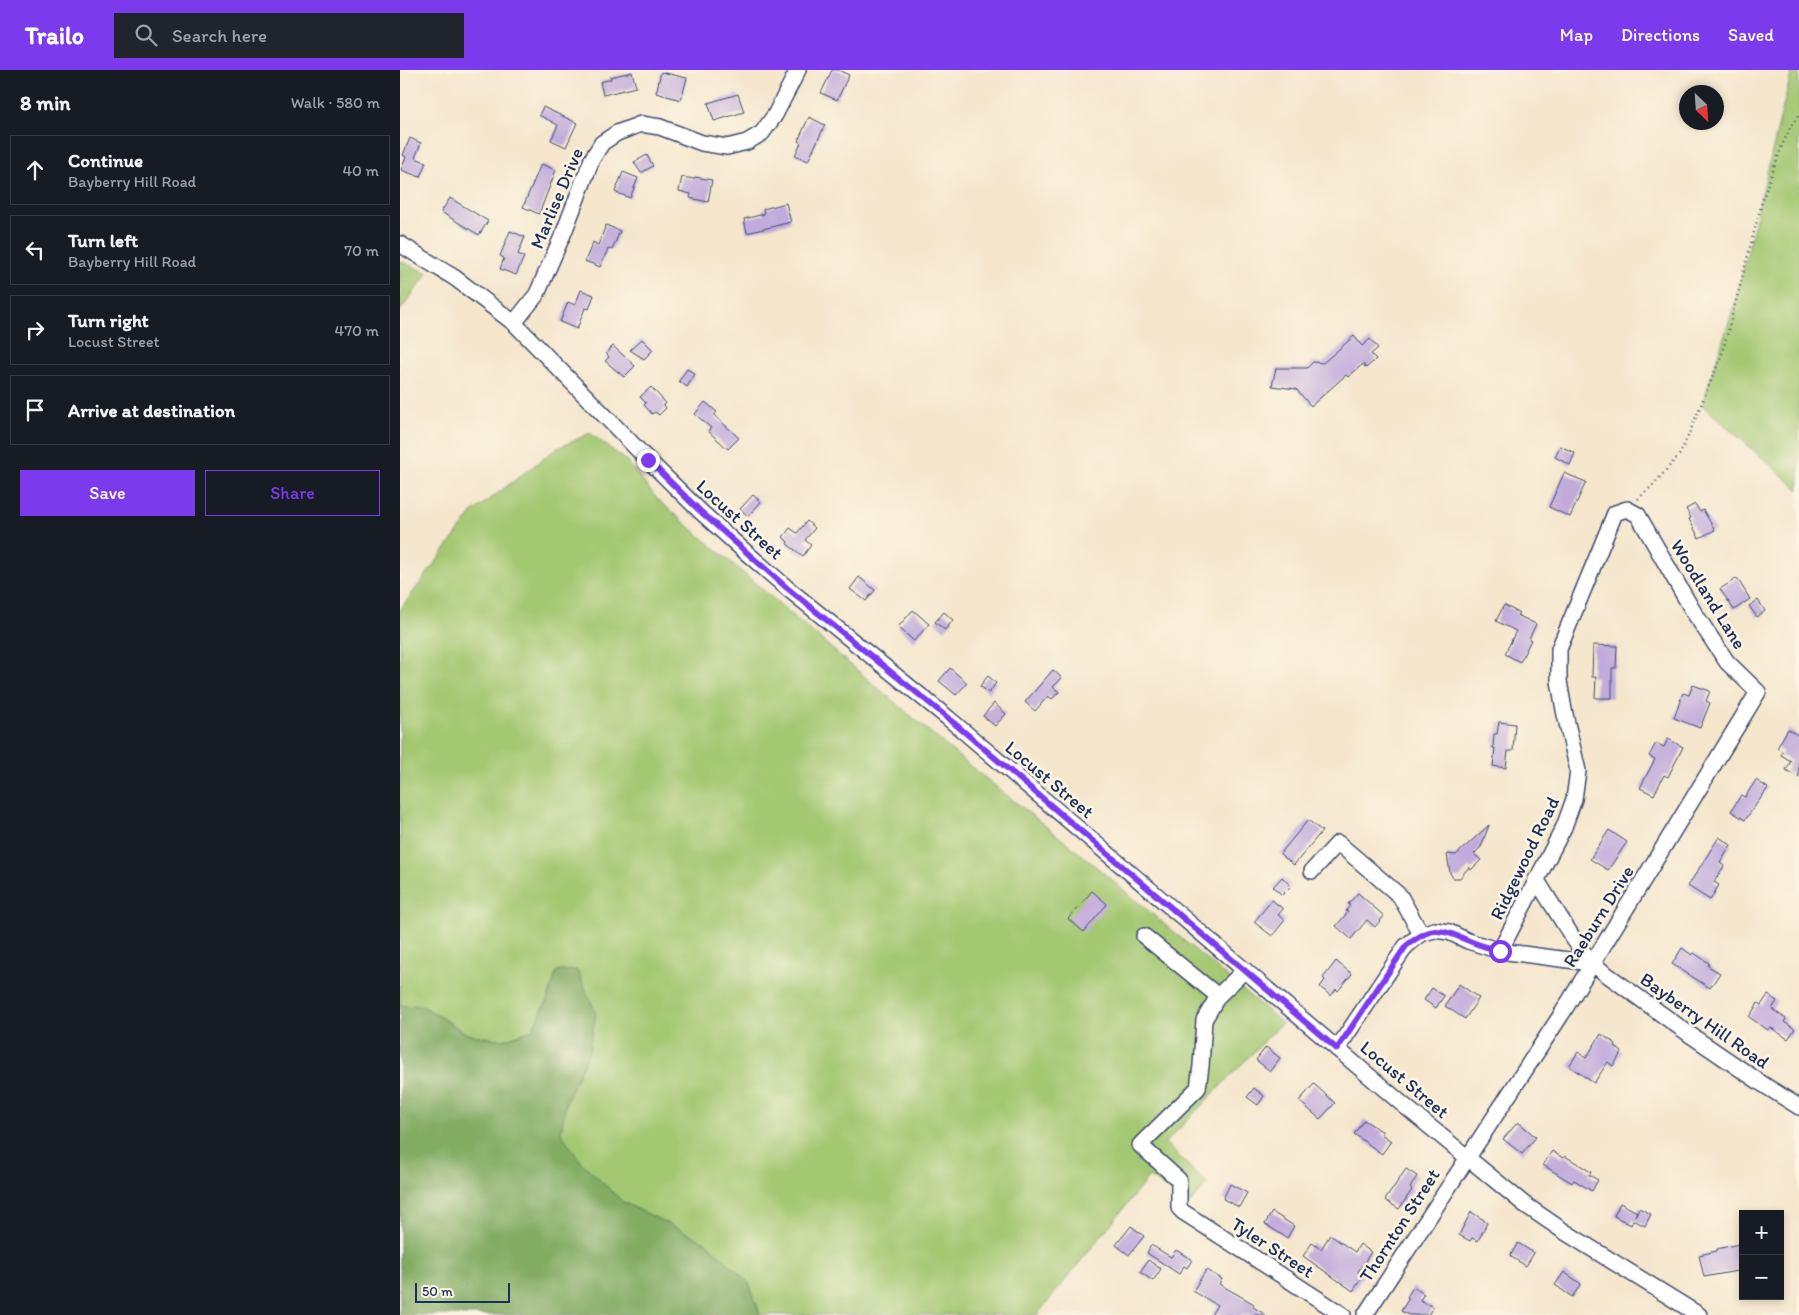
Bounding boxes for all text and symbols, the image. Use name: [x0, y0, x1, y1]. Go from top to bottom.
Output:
search box: [114, 13, 464, 58]
text: Trailo: [25, 21, 84, 50]
icon: search: [132, 21, 160, 49]
text: Search here: [172, 24, 267, 47]
text: Map: [1560, 24, 1593, 46]
text: Directions: [1621, 24, 1700, 46]
text: Saved: [1728, 24, 1774, 46]
north arrow: [1679, 85, 1724, 130]
text: 8 min: [20, 90, 70, 115]
text: Walk · 580 m: [291, 93, 380, 112]
street label: Marlise Drive: [525, 144, 588, 252]
text: Continue: [68, 149, 143, 172]
icon: ahead: [21, 156, 49, 184]
text: 40 m: [342, 161, 379, 180]
text: Bayberry Hill Road: [68, 172, 196, 191]
text: Turn left: [68, 229, 138, 252]
icon: left: [21, 236, 49, 264]
text: 70 m: [344, 241, 379, 260]
text: Bayberry Hill Road: [68, 252, 196, 271]
text: Turn right: [68, 309, 149, 332]
icon: right: [21, 316, 49, 344]
text: 470 m: [335, 321, 379, 340]
text: Locust Street: [68, 332, 160, 351]
icon: arrive: [21, 396, 49, 424]
text: Arrive at destination: [68, 399, 235, 422]
route end: [637, 449, 660, 472]
button: Save: [20, 470, 195, 516]
button: Share: [205, 470, 380, 516]
street label: Locust Street: [692, 474, 788, 564]
street label: Woodland Lane: [1666, 535, 1751, 653]
street label: Locust Street: [1001, 736, 1099, 823]
street label: Ridgewood Road: [1485, 793, 1564, 923]
street label: Raeburn Drive: [1558, 861, 1639, 971]
route start: [1489, 940, 1512, 963]
street label: Bayberry Hill Road: [1636, 967, 1774, 1073]
street label: Locust Street: [1356, 1036, 1454, 1123]
street label: Thornton Street: [1354, 1164, 1445, 1286]
map controls: [1739, 1210, 1784, 1300]
button: +: [1739, 1210, 1784, 1255]
street label: Tyler Street: [1227, 1212, 1319, 1283]
button: −: [1739, 1255, 1784, 1300]
scale bar: [415, 1280, 510, 1303]
text: 50 m: [422, 1283, 453, 1300]

